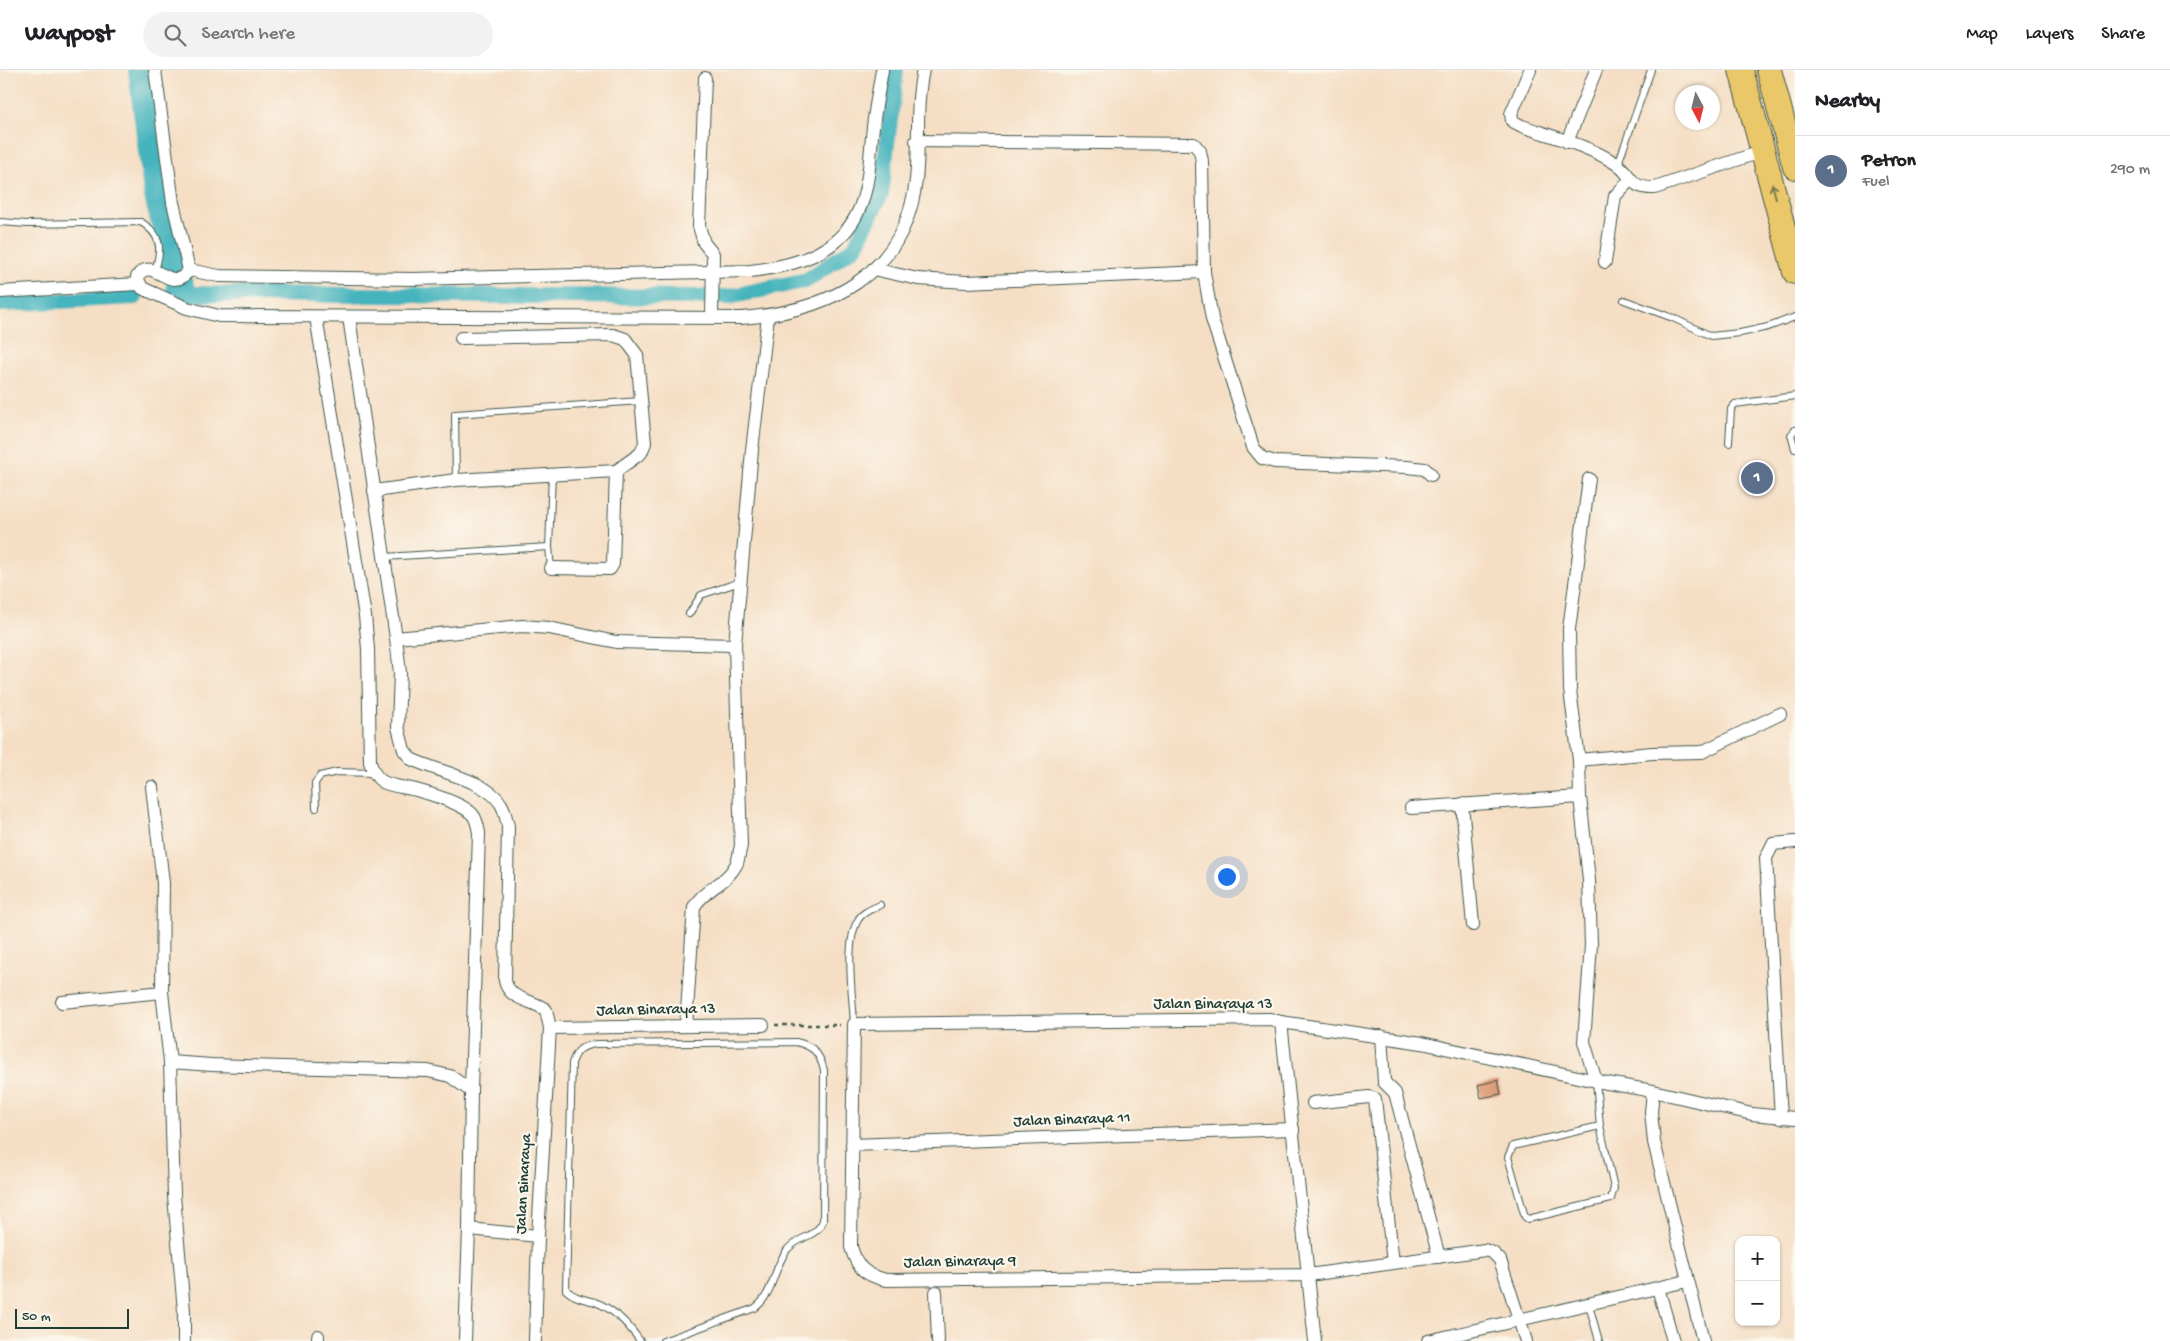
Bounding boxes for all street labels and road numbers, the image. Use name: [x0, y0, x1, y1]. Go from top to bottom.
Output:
street label: Jalan Binaraya 13: [1153, 996, 1273, 1015]
street label: Jalan Binaraya 13: [596, 1000, 716, 1022]
street label: Jalan Binaraya 11: [1013, 1109, 1131, 1133]
street label: Jalan Binaraya: [513, 1132, 537, 1235]
street label: Jalan Binaraya 9: [904, 1253, 1016, 1273]

